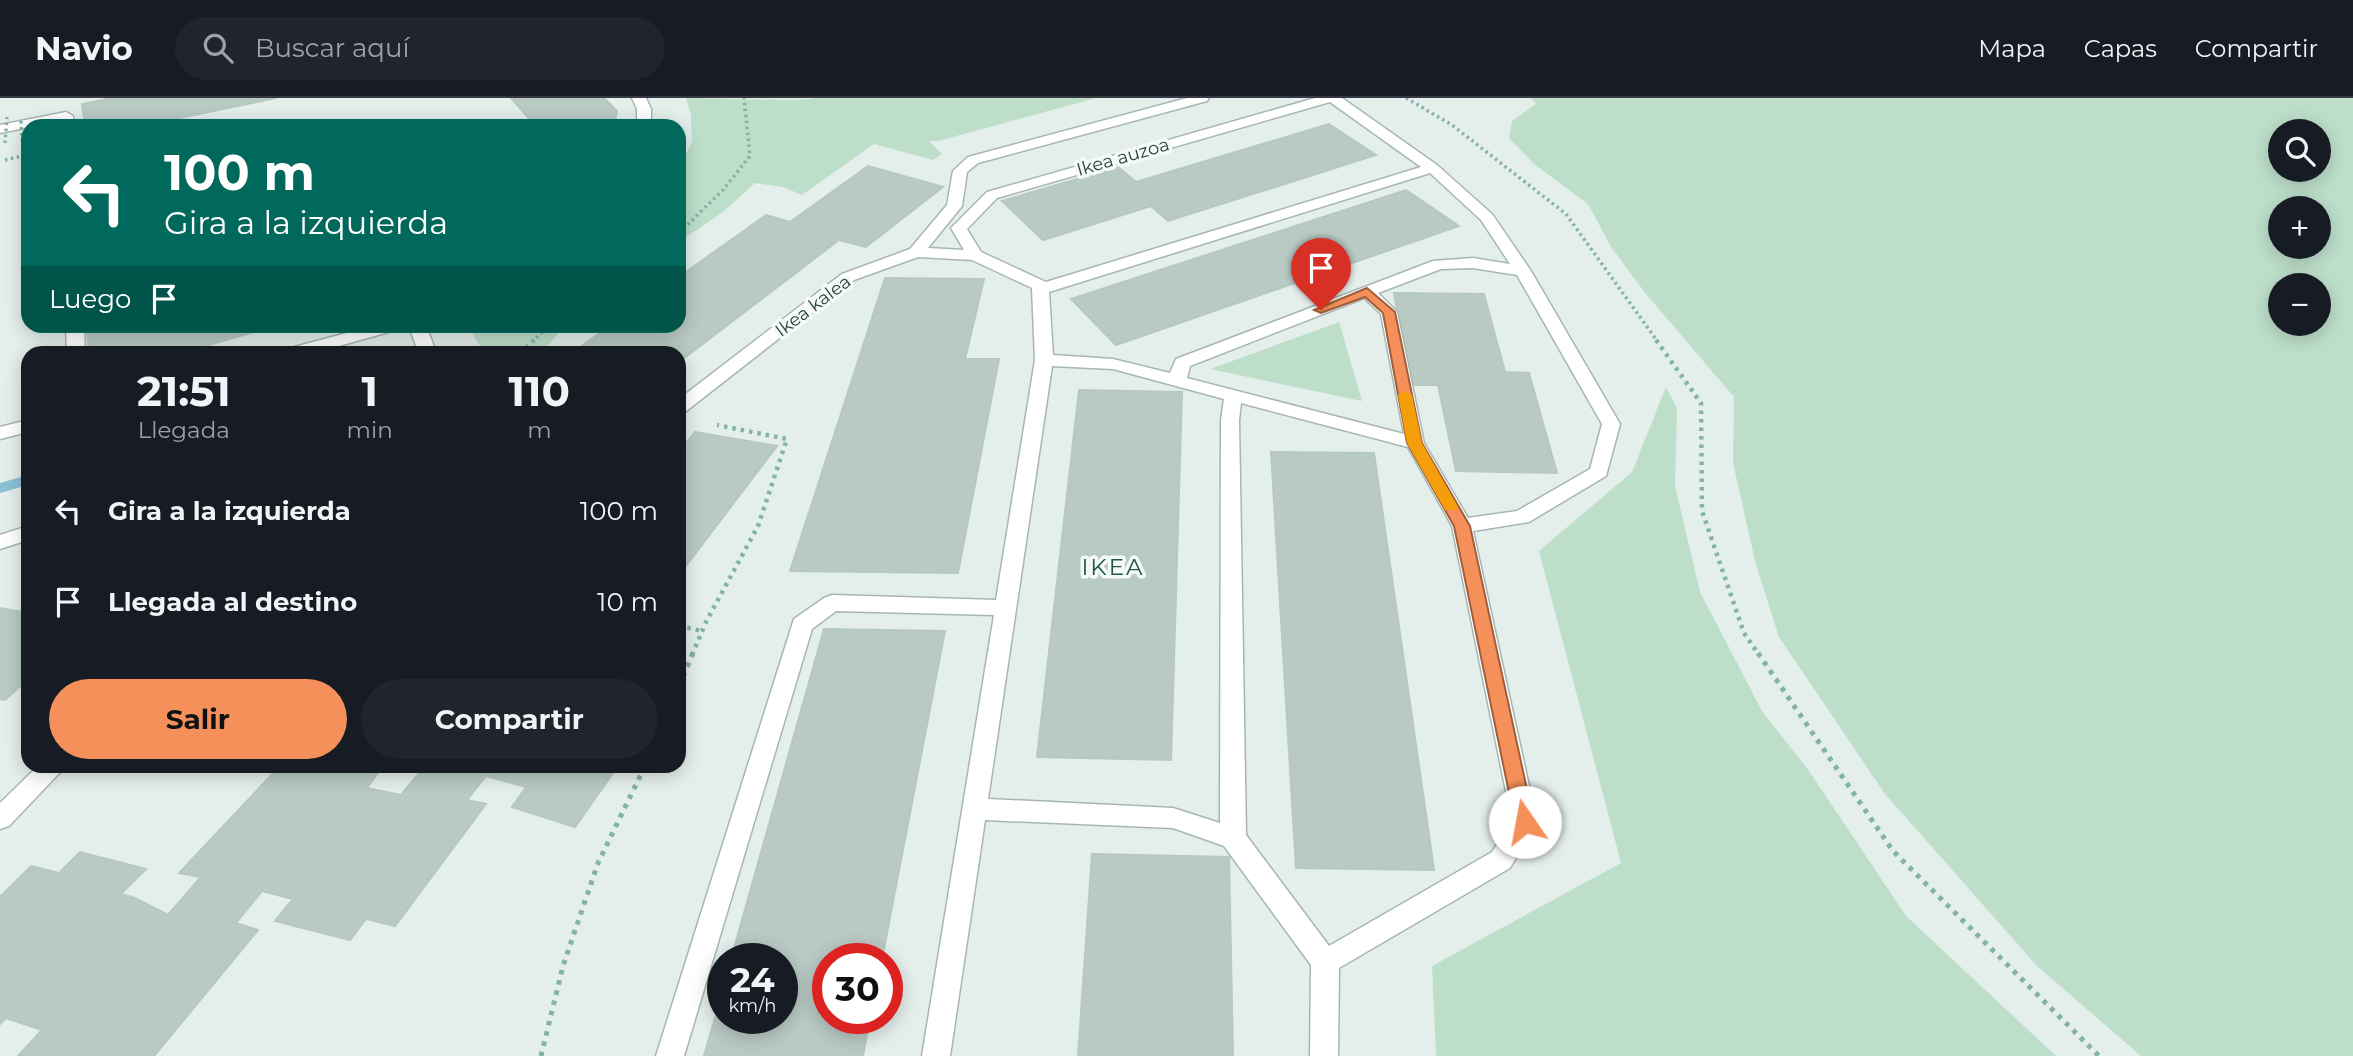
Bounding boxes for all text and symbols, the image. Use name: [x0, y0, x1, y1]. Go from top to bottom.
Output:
search box: [175, 17, 665, 80]
text: Navio: [35, 28, 133, 68]
icon: search: [199, 29, 237, 67]
text: Buscar aquí: [255, 32, 409, 64]
text: Mapa: [1978, 34, 2046, 63]
text: Capas: [2084, 34, 2157, 63]
text: Compartir: [2195, 34, 2318, 63]
map controls: [2268, 119, 2331, 336]
button: search: [2268, 119, 2331, 182]
street label: Ikea auzoa: [1074, 133, 1172, 181]
text: 100 m: [164, 143, 315, 202]
icon: left: [49, 147, 140, 238]
button: +: [2268, 196, 2331, 259]
text: Gira a la izquierda: [164, 203, 448, 242]
pin: [1291, 238, 1351, 310]
icon: arrive: [1302, 249, 1340, 287]
street label: Ikea kalea: [771, 270, 855, 342]
button: −: [2268, 273, 2331, 336]
icon: arrive: [145, 280, 183, 318]
text: Luego: [49, 283, 131, 315]
text: 21:51: [137, 365, 231, 417]
text: 1: [361, 365, 378, 417]
text: 110: [509, 365, 570, 417]
text: Llegada: [138, 416, 230, 444]
text: min: [347, 416, 393, 444]
text: m: [527, 416, 552, 444]
icon: left: [49, 492, 87, 530]
text: Gira a la izquierda: [108, 495, 351, 527]
text: 100 m: [580, 495, 658, 527]
district label: IKEA: [1081, 553, 1145, 581]
icon: arrive: [49, 583, 87, 621]
text: Llegada al destino: [108, 586, 357, 618]
text: 10 m: [597, 586, 658, 618]
button: Salir: [49, 679, 347, 759]
button: Compartir: [361, 679, 658, 759]
position arrow: [1488, 785, 1562, 859]
speed limit sign: 30: [812, 943, 903, 1034]
text: 24: [730, 958, 775, 1001]
text: km/h: [728, 995, 777, 1017]

